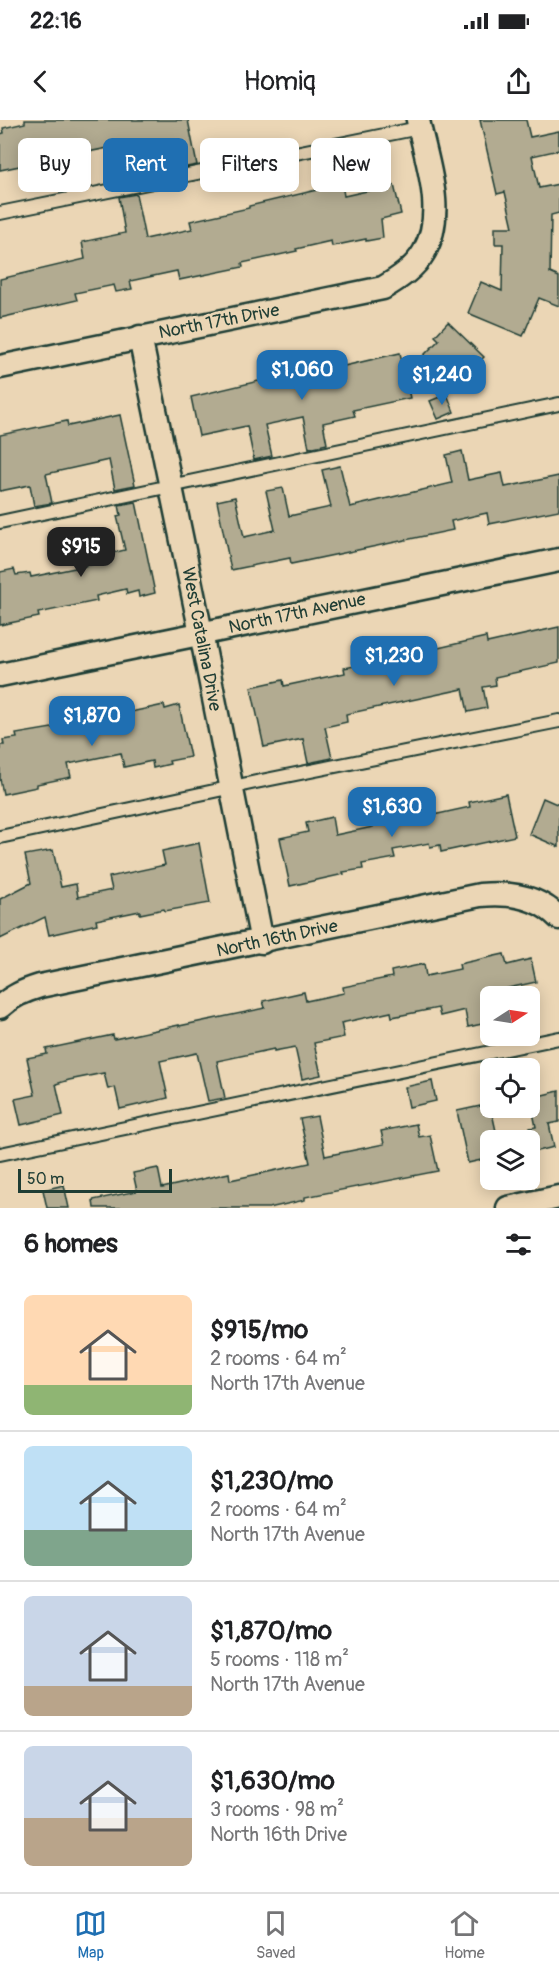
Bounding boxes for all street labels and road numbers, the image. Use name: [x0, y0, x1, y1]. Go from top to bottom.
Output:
street label: North 17th Drive: [157, 298, 282, 344]
street label: West Catalina Drive: [176, 565, 227, 713]
street label: North 17th Avenue: [227, 588, 368, 639]
street label: North 16th Drive: [214, 914, 340, 963]

